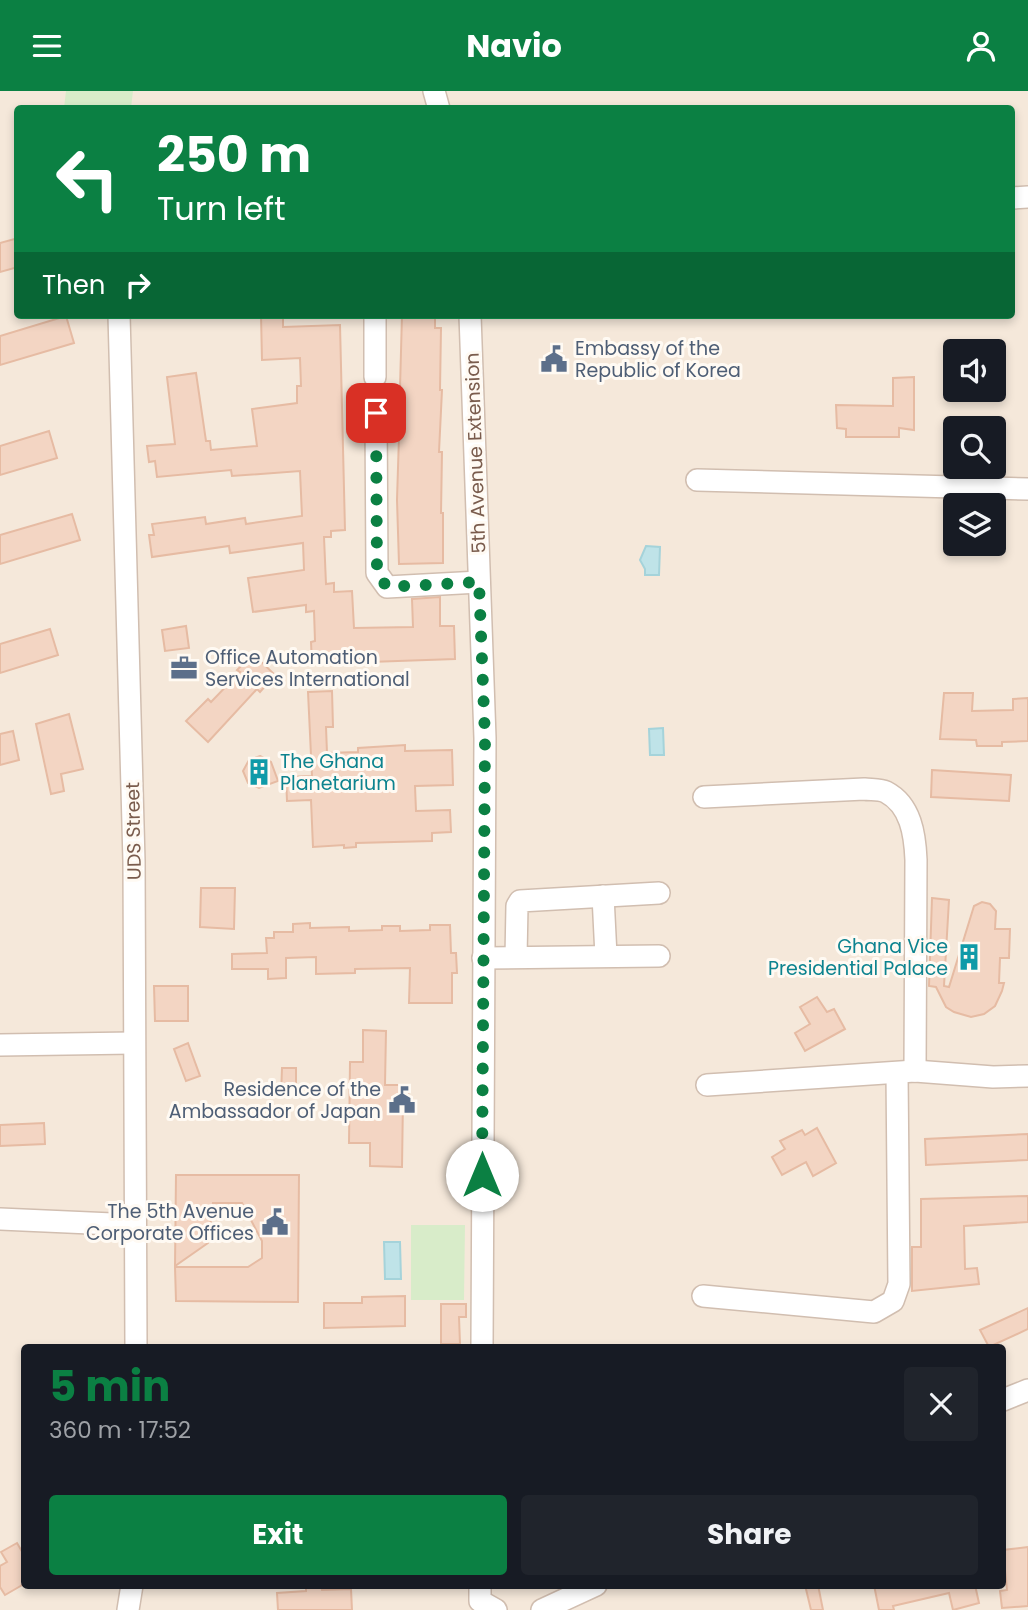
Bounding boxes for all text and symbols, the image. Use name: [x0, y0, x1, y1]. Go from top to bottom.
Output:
text: Navio: [466, 23, 562, 68]
icon: menu: [28, 27, 66, 65]
icon: person: [962, 27, 1000, 65]
text: 250 m: [157, 121, 311, 189]
icon: left: [42, 133, 133, 224]
text: Turn left: [157, 186, 286, 231]
icon: right: [119, 266, 157, 304]
text: Then: [42, 267, 105, 303]
place label: Embassy of the Republic of Korea: [575, 335, 741, 384]
map controls: [943, 339, 1006, 556]
button: sound: [943, 339, 1006, 402]
public building icon: Embassy of the Republic of Korea: [539, 344, 569, 374]
street label: 5th Avenue Extension: [458, 352, 493, 554]
pin: [346, 383, 406, 443]
icon: arrive: [357, 394, 395, 432]
button: search: [943, 416, 1006, 479]
button: layers: [943, 493, 1006, 556]
place label: Office Automation Services International: [205, 644, 410, 693]
office icon: Office Automation Services International: [169, 653, 199, 683]
place label: The Ghana Planetarium: [280, 748, 396, 797]
building icon: The Ghana Planetarium: [244, 757, 274, 787]
street label: UDS Street: [119, 782, 148, 880]
place label: Ghana Vice Presidential Palace: [768, 933, 948, 982]
building icon: Ghana Vice Presidential Palace: [954, 942, 984, 972]
place label: Residence of the Ambassador of Japan: [169, 1076, 381, 1125]
public building icon: Residence of the Ambassador of Japan: [387, 1085, 417, 1115]
position arrow: [445, 1138, 519, 1212]
place label: The 5th Avenue Corporate Offices: [86, 1198, 254, 1247]
public building icon: The 5th Avenue Corporate Offices: [260, 1207, 290, 1237]
text: 5 min: [49, 1357, 170, 1416]
button: close: [904, 1367, 978, 1441]
text: 360 m · 17:52: [49, 1414, 191, 1446]
button: Exit: [49, 1495, 507, 1575]
button: Share: [521, 1495, 978, 1575]

